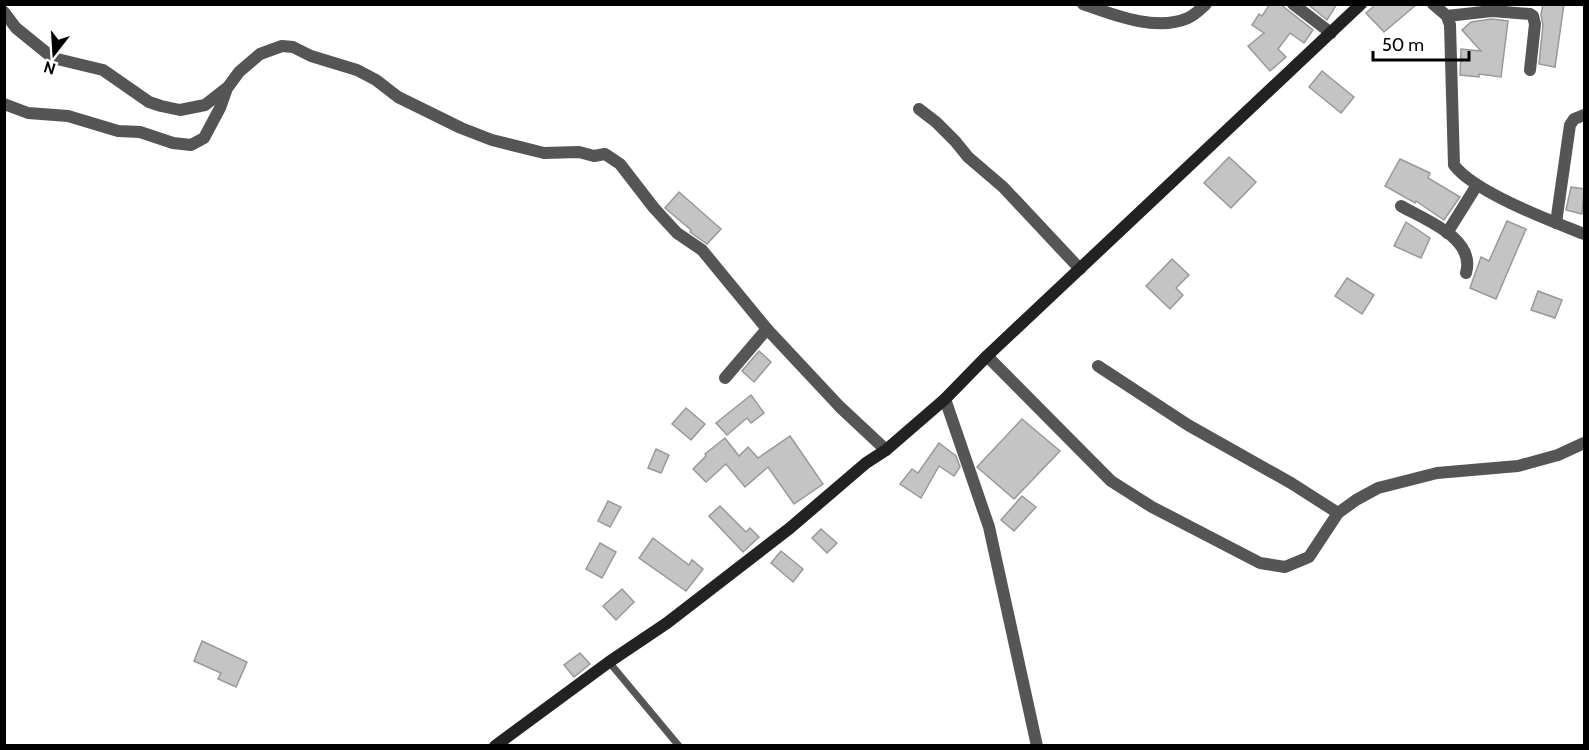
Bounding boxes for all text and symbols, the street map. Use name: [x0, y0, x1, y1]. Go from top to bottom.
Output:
north arrow: [24, 24, 84, 84]
scale bar: [1373, 24, 1469, 62]
text: 50 m: [1382, 34, 1424, 56]
text: N: [42, 57, 58, 79]

